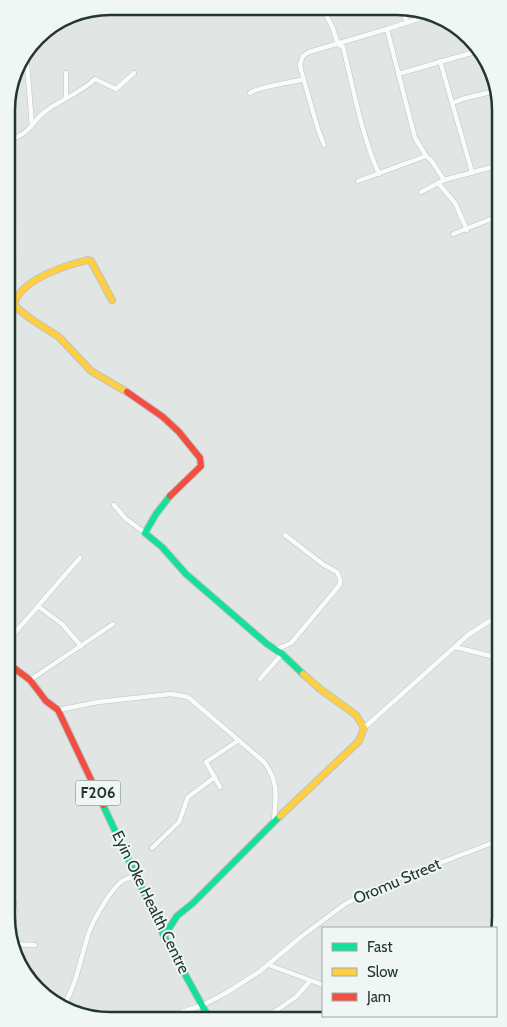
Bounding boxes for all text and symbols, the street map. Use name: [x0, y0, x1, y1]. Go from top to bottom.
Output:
road number: F206: [76, 780, 120, 806]
street label: Eyin Oke Health Centre: [108, 827, 194, 977]
street label: Oromu Street: [350, 854, 444, 908]
legend: [322, 927, 497, 1017]
text: Fast: [367, 938, 392, 956]
text: Slow: [367, 963, 398, 981]
text: Jam: [366, 988, 391, 1006]

